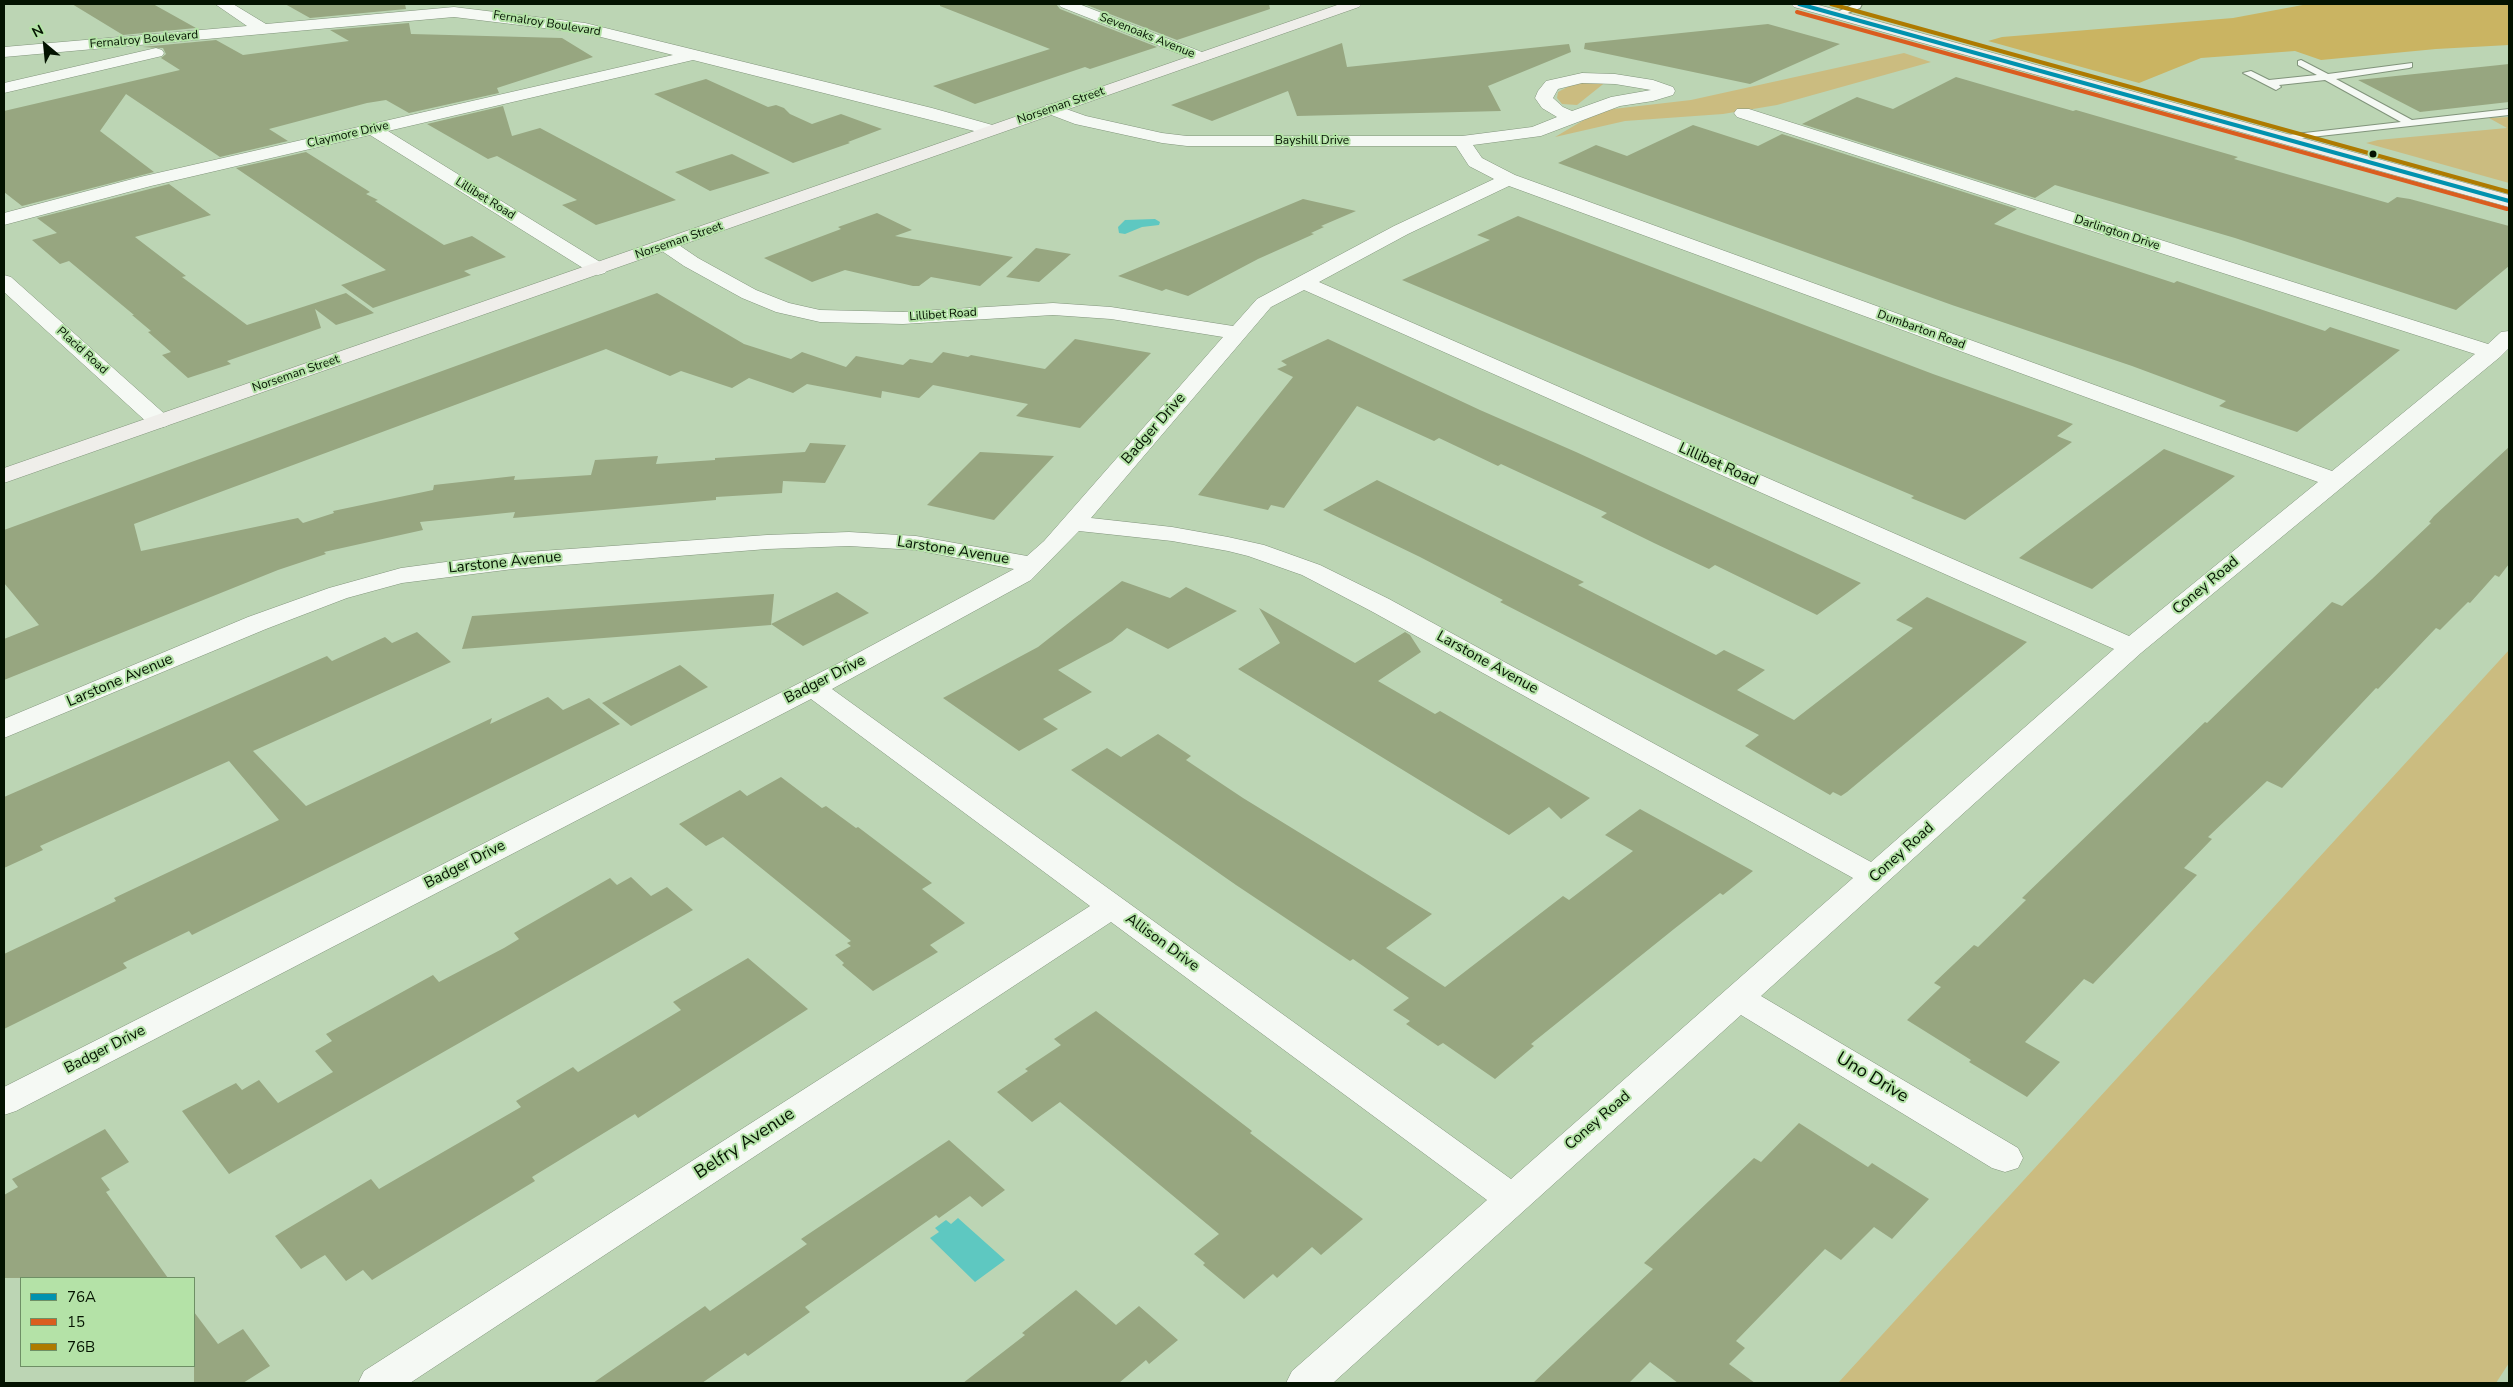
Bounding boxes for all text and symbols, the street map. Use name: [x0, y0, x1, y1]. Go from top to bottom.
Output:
street label: Fernalroy Boulevard: [492, 8, 602, 40]
street label: Sevenoaks Avenue: [1097, 10, 1197, 62]
north arrow: [20, 20, 70, 70]
text: N: [29, 20, 47, 42]
street label: Fernalroy Boulevard: [89, 28, 199, 52]
street label: Norseman Street: [1016, 84, 1106, 128]
street label: Claymore Drive: [306, 119, 390, 151]
street label: Bayshill Drive: [1275, 134, 1349, 148]
unlabelled marker: [2368, 149, 2378, 159]
street label: Lillibet Road: [452, 175, 518, 223]
street label: Darlington Drive: [2072, 212, 2162, 254]
street label: Norseman Street: [634, 219, 724, 263]
street label: Lillibet Road: [909, 305, 977, 325]
street label: Dumbarton Road: [1875, 307, 1967, 353]
street label: Placid Road: [53, 324, 111, 378]
street label: Norseman Street: [251, 352, 341, 396]
street label: Badger Drive: [1118, 390, 1190, 468]
street label: Lillibet Road: [1676, 440, 1760, 490]
street label: Larstone Avenue: [896, 533, 1010, 569]
street label: Larstone Avenue: [448, 548, 562, 578]
street label: Coney Road: [2169, 553, 2243, 619]
street label: Larstone Avenue: [1433, 628, 1541, 698]
street label: Larstone Avenue: [64, 651, 176, 711]
street label: Badger Drive: [782, 652, 868, 708]
street label: Coney Road: [1866, 819, 1938, 887]
street label: Badger Drive: [422, 837, 508, 893]
street label: Allison Drive: [1122, 910, 1202, 976]
street label: Badger Drive: [62, 1022, 148, 1078]
street label: Uno Drive: [1832, 1048, 1912, 1108]
street label: Coney Road: [1562, 1088, 1634, 1154]
street label: Belfry Avenue: [691, 1104, 799, 1184]
legend: [20, 1277, 195, 1367]
text: 76A: [67, 1287, 96, 1307]
text: 15: [67, 1312, 85, 1332]
text: 76B: [67, 1337, 95, 1357]

